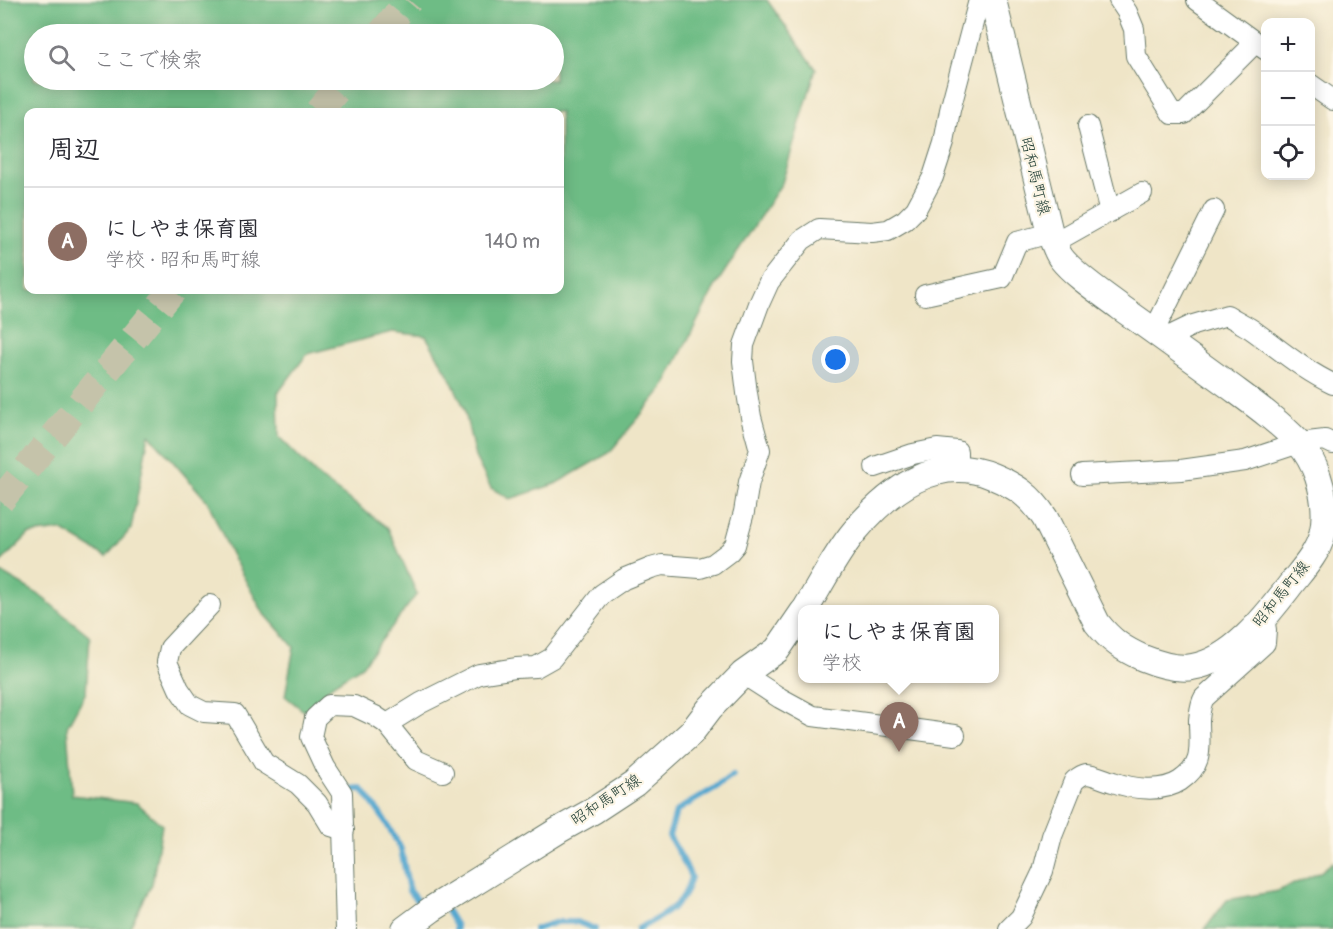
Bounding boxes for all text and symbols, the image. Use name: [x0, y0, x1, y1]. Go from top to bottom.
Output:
map controls: [1261, 18, 1315, 180]
button: +: [1261, 18, 1315, 72]
search box: [24, 24, 564, 90]
icon: search: [45, 41, 78, 74]
text: ここで検索: [93, 46, 203, 74]
button: −: [1261, 72, 1315, 126]
button: locate: [1261, 126, 1315, 180]
text: 周辺: [48, 134, 100, 166]
street label: 昭和馬町線: [1016, 135, 1054, 217]
text: にしやま保育園: [105, 215, 259, 243]
text: A: [61, 229, 74, 254]
text: 140 m: [485, 229, 540, 254]
text: 学校 · 昭和馬町線: [105, 247, 260, 272]
your location: [821, 345, 850, 374]
street label: 昭和馬町線: [1248, 557, 1314, 631]
popup: [798, 605, 999, 683]
text: にしやま保育園: [821, 618, 976, 646]
text: 学校: [821, 650, 861, 675]
pin: A: [880, 702, 918, 752]
street label: 昭和馬町線: [567, 770, 645, 830]

